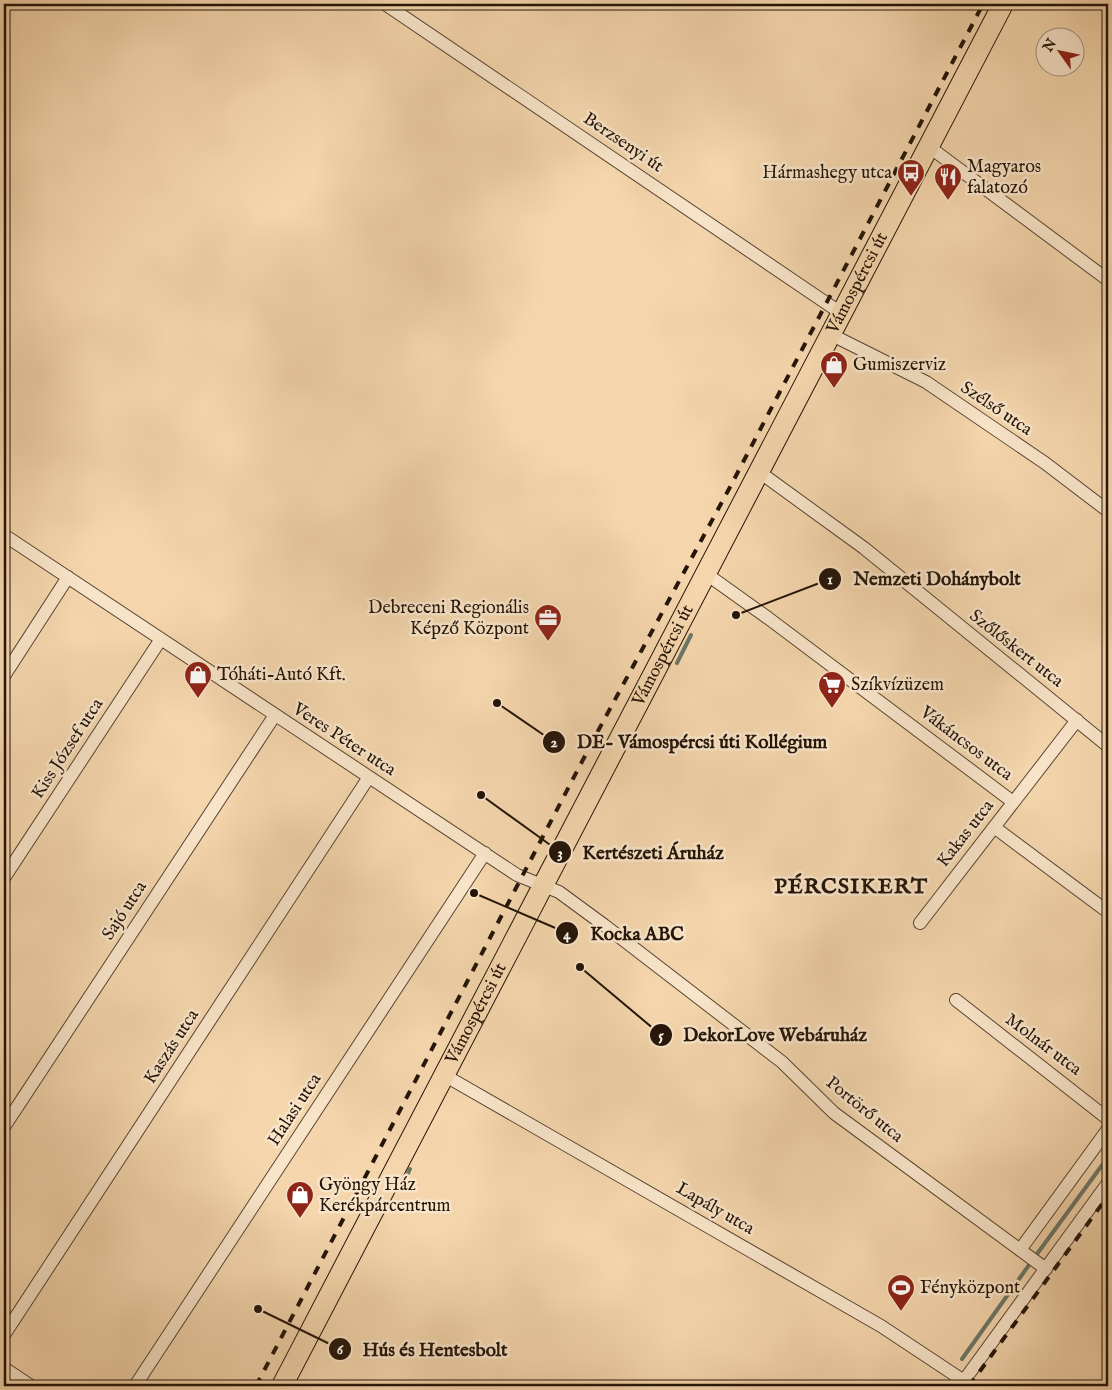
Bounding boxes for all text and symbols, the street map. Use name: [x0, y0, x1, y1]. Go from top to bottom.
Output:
north arrow: [1034, 28, 1084, 78]
text: N: [1039, 35, 1061, 56]
street label: Berzsenyi út: [578, 108, 668, 178]
place label: Magyaros falatozó: [967, 156, 1041, 200]
bus stop icon: Hármashegy utca: [896, 158, 926, 197]
place label: Hármashegy utca: [762, 162, 892, 185]
restaurant icon: Magyaros falatozó: [933, 162, 963, 201]
street label: Vámospércsi út: [821, 228, 893, 339]
shop icon: Gumiszerviz: [819, 350, 849, 389]
place label: Gumiszerviz: [853, 354, 946, 377]
street label: Szélső utca: [956, 377, 1036, 442]
callout: Nemzeti Dohánybolt: [818, 562, 1031, 596]
text: Nemzeti Dohánybolt: [852, 568, 1021, 592]
text: 1: [827, 570, 833, 589]
place label: Debreceni Regionális Képző Központ: [368, 597, 529, 641]
street label: Vámospércsi út: [627, 601, 699, 711]
office icon: Debreceni Regionális Képző Központ: [533, 603, 563, 642]
street label: Szőlőskert utca: [964, 605, 1068, 693]
shop icon: Tóháti-Autó Kft.: [183, 660, 213, 699]
place label: Tóháti-Autó Kft.: [217, 664, 346, 687]
supermarket icon: Szíkvízüzem: [817, 670, 847, 709]
place label: Szíkvízüzem: [851, 674, 944, 697]
street label: Kiss József utca: [27, 694, 109, 804]
street label: Veres Péter utca: [287, 697, 400, 782]
street label: Vákáncsos utca: [914, 701, 1017, 787]
callout: DE- Vámospércsi úti Kollégium: [542, 725, 837, 759]
text: DE- Vámospércsi úti Kollégium: [577, 731, 828, 755]
text: 2: [550, 733, 558, 752]
street label: Kakas utca: [932, 795, 1000, 872]
callout: Kertészeti Áruház: [547, 835, 734, 869]
text: Kertészeti Áruház: [582, 841, 724, 866]
text: 3: [557, 844, 563, 863]
district label: PÉRCSIKERT: [774, 873, 928, 901]
street label: Sajó utca: [97, 877, 153, 945]
callout: Kocka ABC: [555, 916, 693, 950]
text: Kocka ABC: [590, 923, 684, 947]
text: 4: [563, 925, 571, 944]
street label: Vámospércsi út: [440, 959, 512, 1069]
street label: Kaszás utca: [139, 1005, 205, 1089]
street label: Molnár utca: [1000, 1009, 1086, 1081]
callout: DekorLove Webáruház: [648, 1018, 877, 1052]
text: DekorLove Webáruház: [683, 1024, 867, 1048]
text: 5: [658, 1026, 664, 1045]
street label: Halasi utca: [263, 1069, 327, 1151]
street label: Portörő utca: [820, 1072, 908, 1148]
place label: Gyöngy Ház Kerékpárcentrum: [319, 1174, 451, 1218]
street label: Lapály utca: [672, 1177, 758, 1241]
shop icon: Gyöngy Ház Kerékpárcentrum: [285, 1180, 315, 1219]
sports icon: Fényközpont: [886, 1273, 916, 1312]
place label: Fényközpont: [920, 1277, 1020, 1300]
callout: Hús és Hentesbolt: [327, 1332, 517, 1366]
text: Hús és Hentesbolt: [362, 1339, 508, 1363]
text: 6: [337, 1340, 344, 1359]

